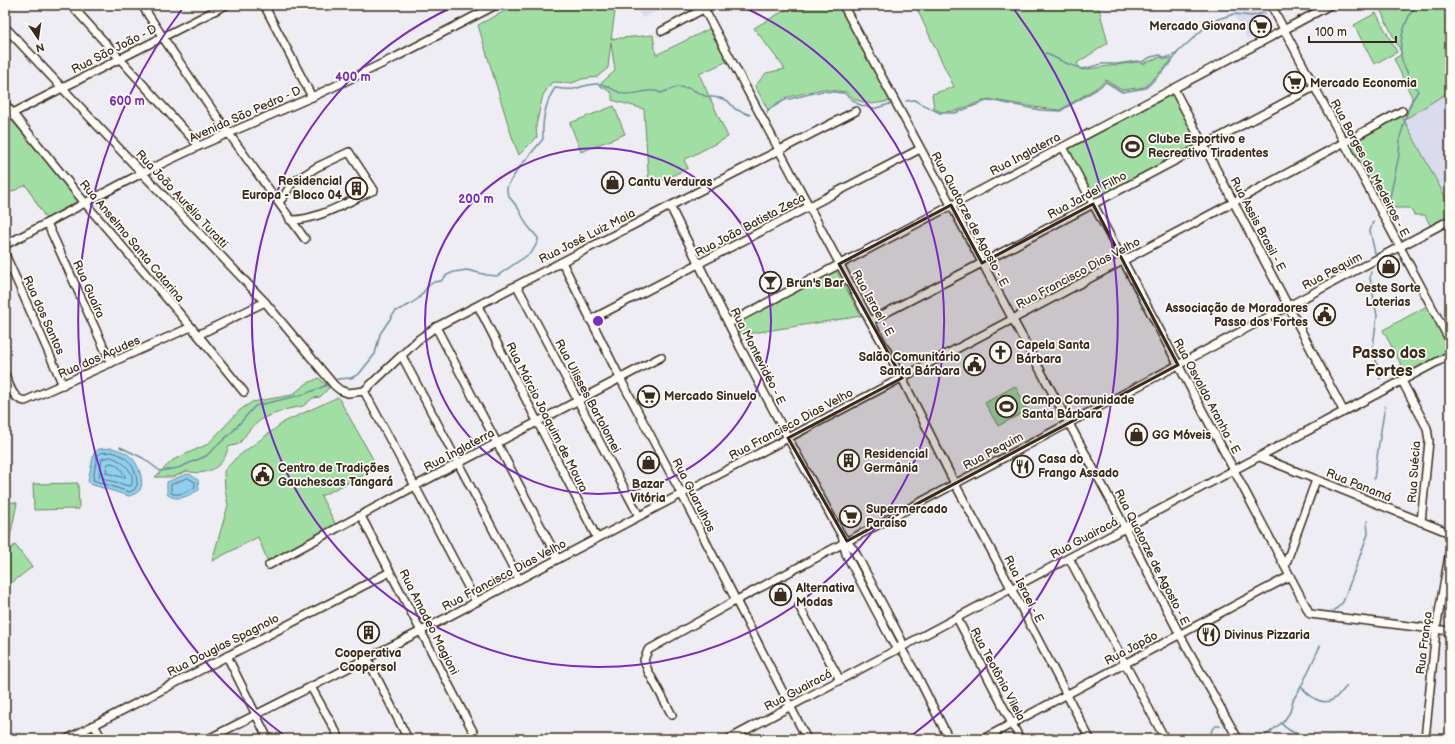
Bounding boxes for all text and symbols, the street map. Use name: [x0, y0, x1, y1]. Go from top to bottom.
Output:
supermarket icon: Mercado Giovana: [1248, 13, 1274, 39]
north arrow: [18, 18, 58, 58]
scale bar: [1309, 18, 1396, 44]
place label: Mercado Giovana: [1149, 19, 1246, 34]
street label: Rua São João - D: [69, 21, 160, 77]
text: 100 m: [1315, 25, 1347, 40]
text: N: [35, 40, 46, 55]
text: 400 m: [335, 70, 371, 85]
supermarket icon: Mercado Economia: [1282, 70, 1308, 96]
place label: Mercado Economia: [1310, 76, 1417, 91]
street label: Avenida São Pedro - D: [187, 83, 304, 146]
text: 600 m: [109, 94, 145, 109]
street label: Rua Borges de Medeiros - E: [1327, 97, 1412, 240]
street label: Rua Inglaterra: [987, 129, 1063, 179]
place label: Clube Esportivo e Recreativo Tiradentes: [1148, 132, 1269, 161]
sports icon: Clube Esportivo e Recreativo Tiradentes: [1120, 133, 1146, 159]
street label: Rua João Aurélio Turatti: [132, 147, 231, 252]
street label: Rua Quatorze de Agosto - E: [928, 149, 1012, 289]
street label: Rua Jardel Filho: [1045, 168, 1130, 223]
shop icon: Cantu Verduras: [600, 169, 626, 195]
place label: Residencial Europa - Bloco 04: [242, 174, 342, 203]
building icon: Residencial Europa - Bloco 04: [344, 175, 370, 201]
place label: Cantu Verduras: [628, 175, 712, 190]
street label: Rua Assis Brasil - E: [1226, 175, 1289, 274]
street label: Rua Anselmo Santa Catarina: [76, 177, 187, 306]
street label: Rua João Batista Zeca: [692, 190, 808, 261]
text: 200 m: [458, 192, 494, 207]
street label: Rua José Luiz Maia: [537, 206, 638, 267]
street label: Rua Francisco Dias Velho: [1014, 234, 1143, 313]
street label: Rua Pequim: [1300, 249, 1365, 294]
shop icon: Oeste Sorte Loterias: [1375, 254, 1401, 280]
street label: Rua Guaíra: [69, 258, 108, 321]
street label: Rua Israel - E: [848, 268, 897, 339]
bar icon: Brun's Bar: [757, 270, 783, 296]
street label: Rua dos Santos: [19, 273, 68, 357]
place label: Brun's Bar: [786, 276, 844, 291]
place label: Oeste Sorte Loterias: [1355, 281, 1421, 310]
place label: Associação de Moradores Passo dos Fortes: [1165, 301, 1308, 330]
public building icon: Associação de Moradores Passo dos Fortes: [1311, 302, 1337, 328]
street label: Rua Montevidéo - E: [727, 305, 789, 407]
centre of rings: [591, 314, 605, 328]
street label: Rua dos Açudes: [56, 333, 143, 382]
street label: Rua Osvaldo Aranha - E: [1170, 336, 1243, 457]
street label: Rua Ulisses Bartolomei: [551, 337, 624, 456]
place label: Capela Santa Bárbara: [1016, 338, 1090, 367]
church icon: Capela Santa Bárbara: [987, 339, 1013, 365]
street label: Rua Márcio Joaquim de Moura: [502, 340, 591, 495]
district label: Passo dos Fortes: [1352, 344, 1426, 381]
place label: Salão Comunitário Santa Bárbara: [859, 350, 960, 379]
public building icon: Salão Comunitário Santa Bárbara: [962, 351, 988, 377]
supermarket icon: Mercado Sinuelo: [635, 383, 661, 409]
street label: Rua Francisco Dias Velho: [727, 385, 856, 464]
place label: Mercado Sinuelo: [664, 389, 757, 404]
place label: Campo Comunidade Santa Bárbara: [1022, 393, 1134, 422]
sports icon: Campo Comunidade Santa Bárbara: [994, 394, 1020, 420]
shop icon: GG Móveis: [1124, 422, 1150, 448]
street label: Rua Inglaterra: [421, 425, 497, 475]
place label: GG Móveis: [1152, 428, 1211, 443]
street label: Rua Pequim: [961, 429, 1026, 474]
street label: Rua Suécia: [1405, 440, 1424, 504]
place label: Residencial Germânia: [864, 447, 928, 476]
building icon: Residencial Germânia: [836, 448, 862, 474]
shop icon: Bazar Vitória: [635, 450, 661, 476]
place label: Casa do Frango Assado: [1038, 452, 1119, 481]
restaurant icon: Casa do Frango Assado: [1009, 453, 1035, 479]
street label: Rua Guarulhos: [669, 456, 719, 535]
place label: Centro de Tradições Gauchescas Tangará: [278, 461, 393, 490]
public building icon: Centro de Tradições Gauchescas Tangará: [249, 462, 275, 488]
street label: Rua Panamá: [1324, 466, 1394, 505]
place label: Bazar Vitória: [630, 477, 666, 506]
street label: Rua Quatorze de Agosto - E: [1111, 487, 1192, 628]
place label: Supermercado Paraíso: [866, 502, 948, 531]
supermarket icon: Supermercado Paraíso: [838, 503, 864, 529]
street label: Rua Guairacá: [1048, 514, 1121, 563]
street label: Rua Francisco Dias Velho: [440, 536, 569, 615]
street label: Rua Israel - E: [1000, 553, 1047, 625]
street label: Rua Amadeo Magioni: [395, 567, 462, 678]
place label: Alternativa Modas: [795, 581, 855, 610]
shop icon: Alternativa Modas: [768, 582, 794, 608]
street label: Rua Douglas Spagnolo: [165, 611, 282, 680]
street label: Rua França: [1413, 611, 1436, 675]
building icon: Cooperativa Coopersol: [355, 619, 381, 645]
restaurant icon: Divinus Pizzaria: [1196, 622, 1222, 648]
street label: Rua Teotônio Vilela: [967, 625, 1029, 724]
street label: Rua Japão: [1102, 628, 1161, 669]
place label: Divinus Pizzaria: [1224, 628, 1310, 643]
place label: Cooperativa Coopersol: [335, 646, 401, 675]
street label: Rua Guairacá: [762, 666, 835, 715]

